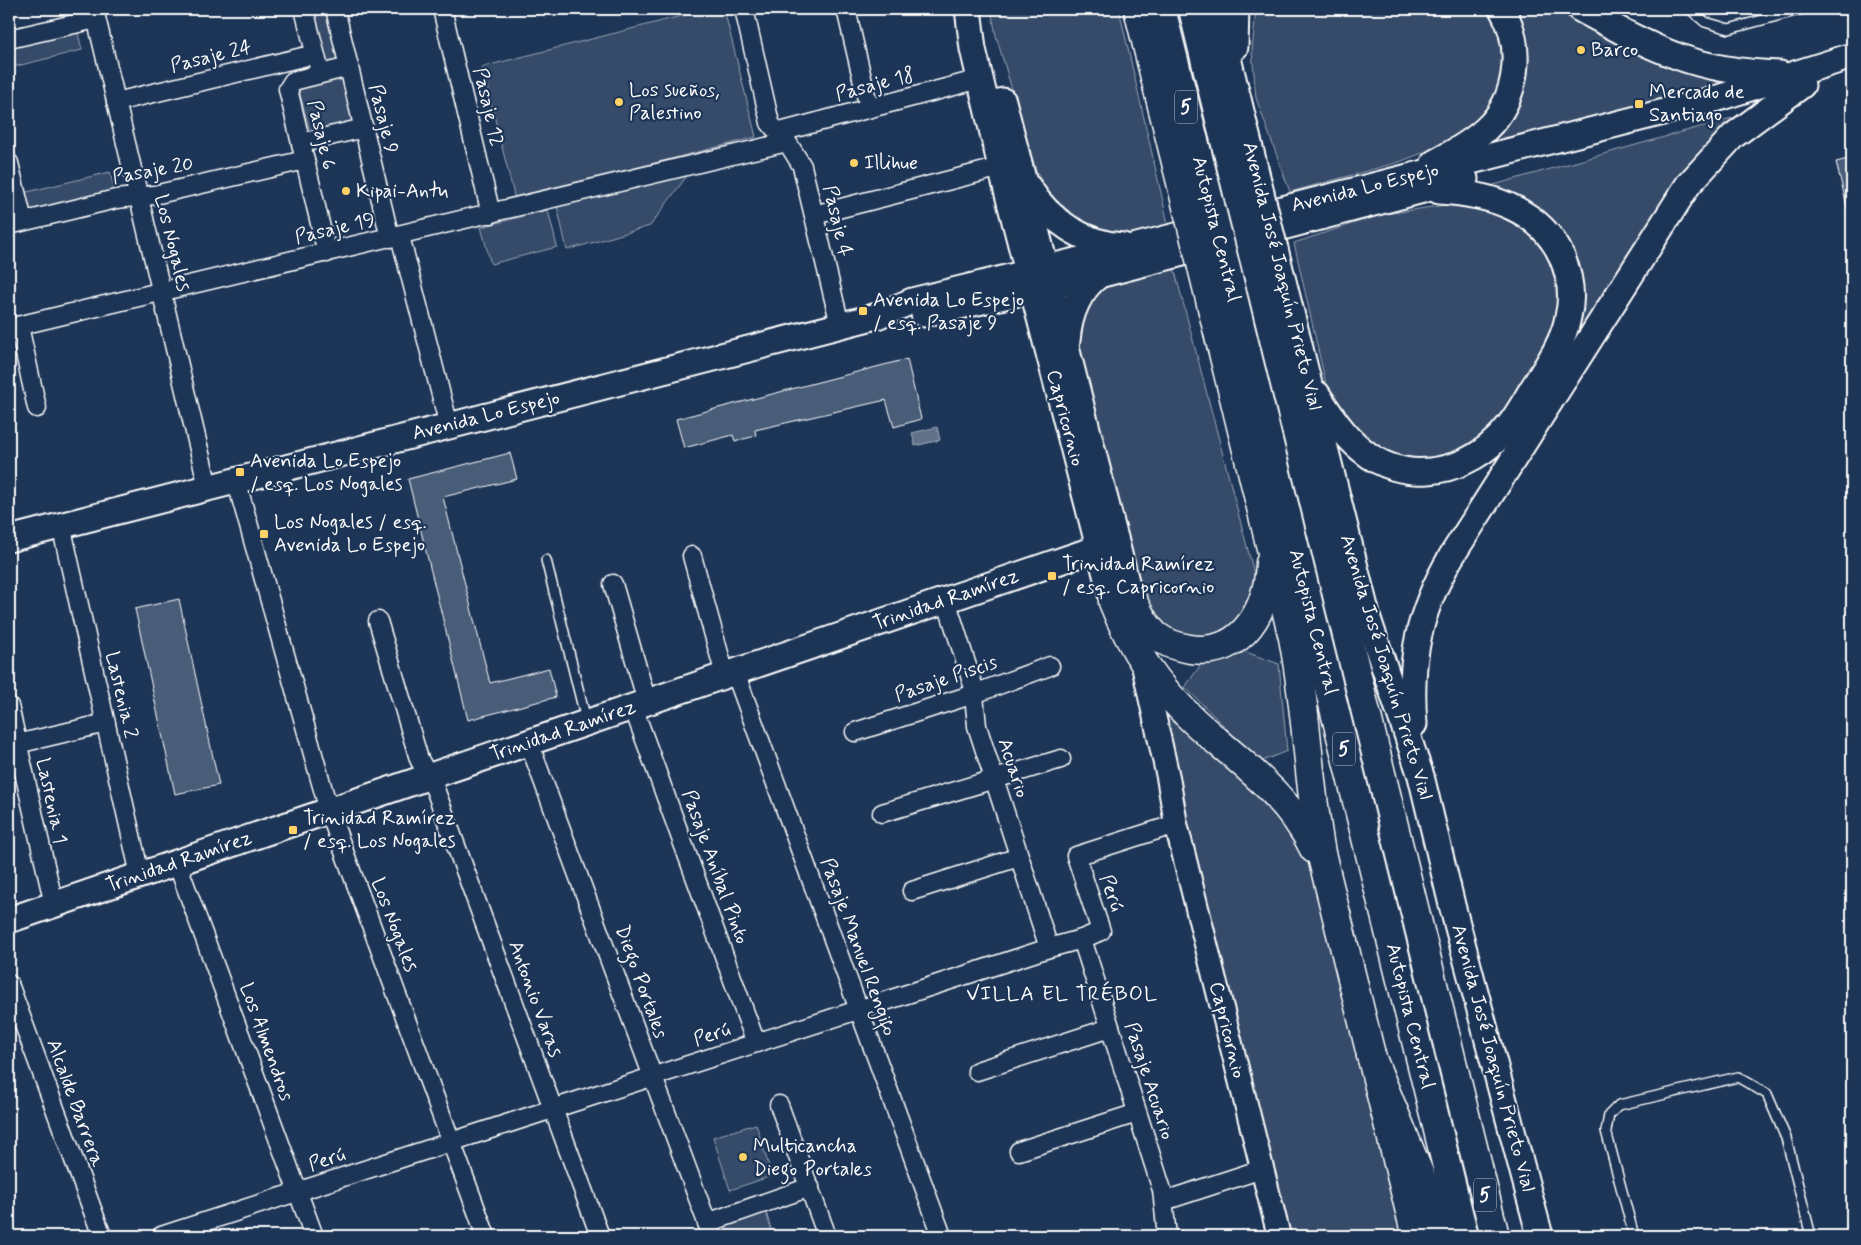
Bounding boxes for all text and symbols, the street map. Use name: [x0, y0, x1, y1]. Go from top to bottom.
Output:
street label: Pasaje 24: [168, 34, 254, 80]
place label: Barco: [1591, 37, 1638, 64]
marker: Barco: [1575, 44, 1587, 56]
street label: Pasaje 18: [833, 62, 917, 108]
street label: Pasaje 12: [466, 65, 510, 149]
place label: Los sueños, Palestino: [629, 77, 720, 127]
place label: Mercado de Santiago: [1649, 79, 1745, 129]
street label: Pasaje 9: [361, 82, 405, 157]
road number: 5: [1175, 90, 1197, 124]
marker: Los sueños, Palestino: [613, 96, 625, 108]
street label: Pasaje 6: [300, 97, 342, 173]
marker: Mercado de Santiago: [1633, 98, 1645, 110]
street label: Avenida José Joaquín Prieto Vial: [1236, 139, 1328, 413]
place label: Illihue: [864, 150, 918, 177]
street label: Pasaje 20: [110, 151, 196, 191]
street label: Autopista Central: [1185, 153, 1247, 305]
marker: Illihue: [848, 157, 860, 169]
street label: Avenida Lo Espejo: [1288, 157, 1442, 219]
place label: Kipai-Antu: [356, 178, 448, 205]
street label: Pasaje 4: [816, 183, 858, 260]
marker: Kipai-Antu: [340, 185, 352, 197]
street label: Los Nogales: [147, 192, 197, 294]
street label: Pasaje 19: [292, 207, 378, 251]
place label: Avenida Lo Espejo / esq. Pasaje 9: [873, 287, 1024, 337]
marker: Avenida Lo Espejo / esq. Pasaje 9: [857, 305, 869, 317]
street label: Capricornio: [1039, 367, 1091, 469]
street label: Avenida Lo Espejo: [409, 385, 563, 447]
place label: Avenida Lo Espejo / esq. Los Nogales: [250, 448, 403, 498]
marker: Avenida Lo Espejo / esq. Los Nogales: [234, 466, 246, 478]
place label: Los Nogales / esq. Avenida Lo Espejo: [274, 509, 427, 559]
marker: Los Nogales / esq. Avenida Lo Espejo: [258, 528, 270, 540]
street label: Avenida José Joaquín Prieto Vial: [1333, 531, 1439, 803]
street label: Autopista Central: [1282, 546, 1344, 698]
place label: Trinidad Ramírez / esq. Capricornio: [1062, 551, 1215, 601]
street label: Trinidad Ramírez: [869, 562, 1023, 638]
marker: Trinidad Ramírez / esq. Capricornio: [1046, 570, 1058, 582]
street label: Lastenia 2: [98, 649, 144, 741]
street label: Pasaje Piscis: [891, 649, 1001, 709]
street label: Trinidad Ramírez: [486, 693, 640, 769]
road number: 5: [1333, 732, 1355, 766]
street label: Acuario: [991, 735, 1035, 801]
street label: Lastenia 1: [29, 755, 73, 847]
street label: Pasaje Aníbal Pinto: [675, 786, 755, 948]
place label: Trinidad Ramírez / esq. Los Nogales: [303, 805, 456, 855]
street label: Trinidad Ramírez: [102, 824, 256, 900]
marker: Trinidad Ramírez / esq. Los Nogales: [287, 824, 299, 836]
street label: Pasaje Manuel Rengifo: [811, 854, 903, 1041]
street label: Perú: [1092, 871, 1130, 915]
street label: Los Nogales: [364, 874, 424, 976]
street label: Avenida José Joaquín Prieto Vial: [1444, 921, 1542, 1195]
street label: Diego Portales: [606, 922, 674, 1043]
street label: Antonio Varas: [501, 937, 569, 1061]
street label: Autopista Central: [1379, 940, 1441, 1092]
street label: Los Almendros: [232, 979, 300, 1105]
street label: Capricornio: [1202, 979, 1252, 1081]
district label: VILLA EL TRÉBOL: [966, 980, 1158, 1008]
street label: Perú: [690, 1016, 734, 1054]
street label: Pasaje Acuario: [1117, 1019, 1181, 1143]
street label: Alcalde Barrera: [39, 1035, 111, 1171]
place label: Multicancha Diego Portales: [753, 1133, 872, 1185]
street label: Perú: [305, 1141, 349, 1179]
marker: Multicancha Diego Portales: [737, 1151, 749, 1163]
road number: 5: [1474, 1178, 1496, 1212]

